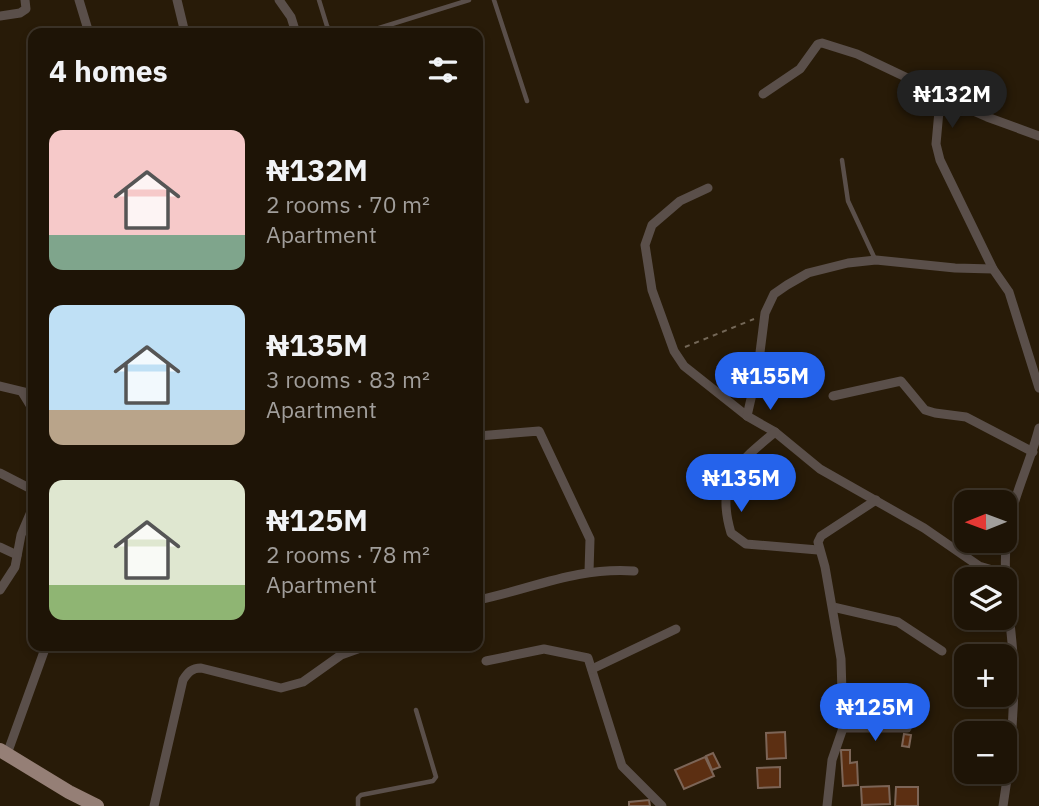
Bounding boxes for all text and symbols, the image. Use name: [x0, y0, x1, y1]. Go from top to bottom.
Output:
text: 4 homes: [49, 51, 168, 90]
icon: filters: [424, 51, 462, 89]
pin: ₦132M: [903, 71, 1001, 130]
text: ₦132M: [913, 78, 991, 108]
text: ₦132M: [266, 150, 368, 189]
icon: home: [105, 158, 189, 242]
text: 2 rooms · 70 m²: [266, 189, 430, 219]
text: Apartment: [266, 219, 377, 249]
text: ₦135M: [266, 325, 368, 364]
icon: home: [105, 333, 189, 417]
pin: ₦155M: [721, 352, 819, 412]
text: ₦155M: [731, 360, 809, 390]
text: 3 rooms · 83 m²: [266, 364, 430, 394]
text: Apartment: [266, 394, 377, 424]
pin: ₦135M: [692, 454, 790, 514]
text: ₦135M: [702, 462, 780, 492]
north arrow: [954, 490, 1017, 553]
map controls: [954, 490, 1017, 784]
text: ₦125M: [266, 500, 368, 539]
icon: home: [105, 508, 189, 592]
text: 2 rooms · 78 m²: [266, 539, 430, 569]
button: layers: [954, 567, 1017, 630]
text: Apartment: [266, 569, 377, 599]
button: +: [954, 644, 1017, 707]
pin: ₦125M: [826, 684, 924, 743]
text: ₦125M: [836, 691, 914, 721]
button: −: [954, 721, 1017, 784]

